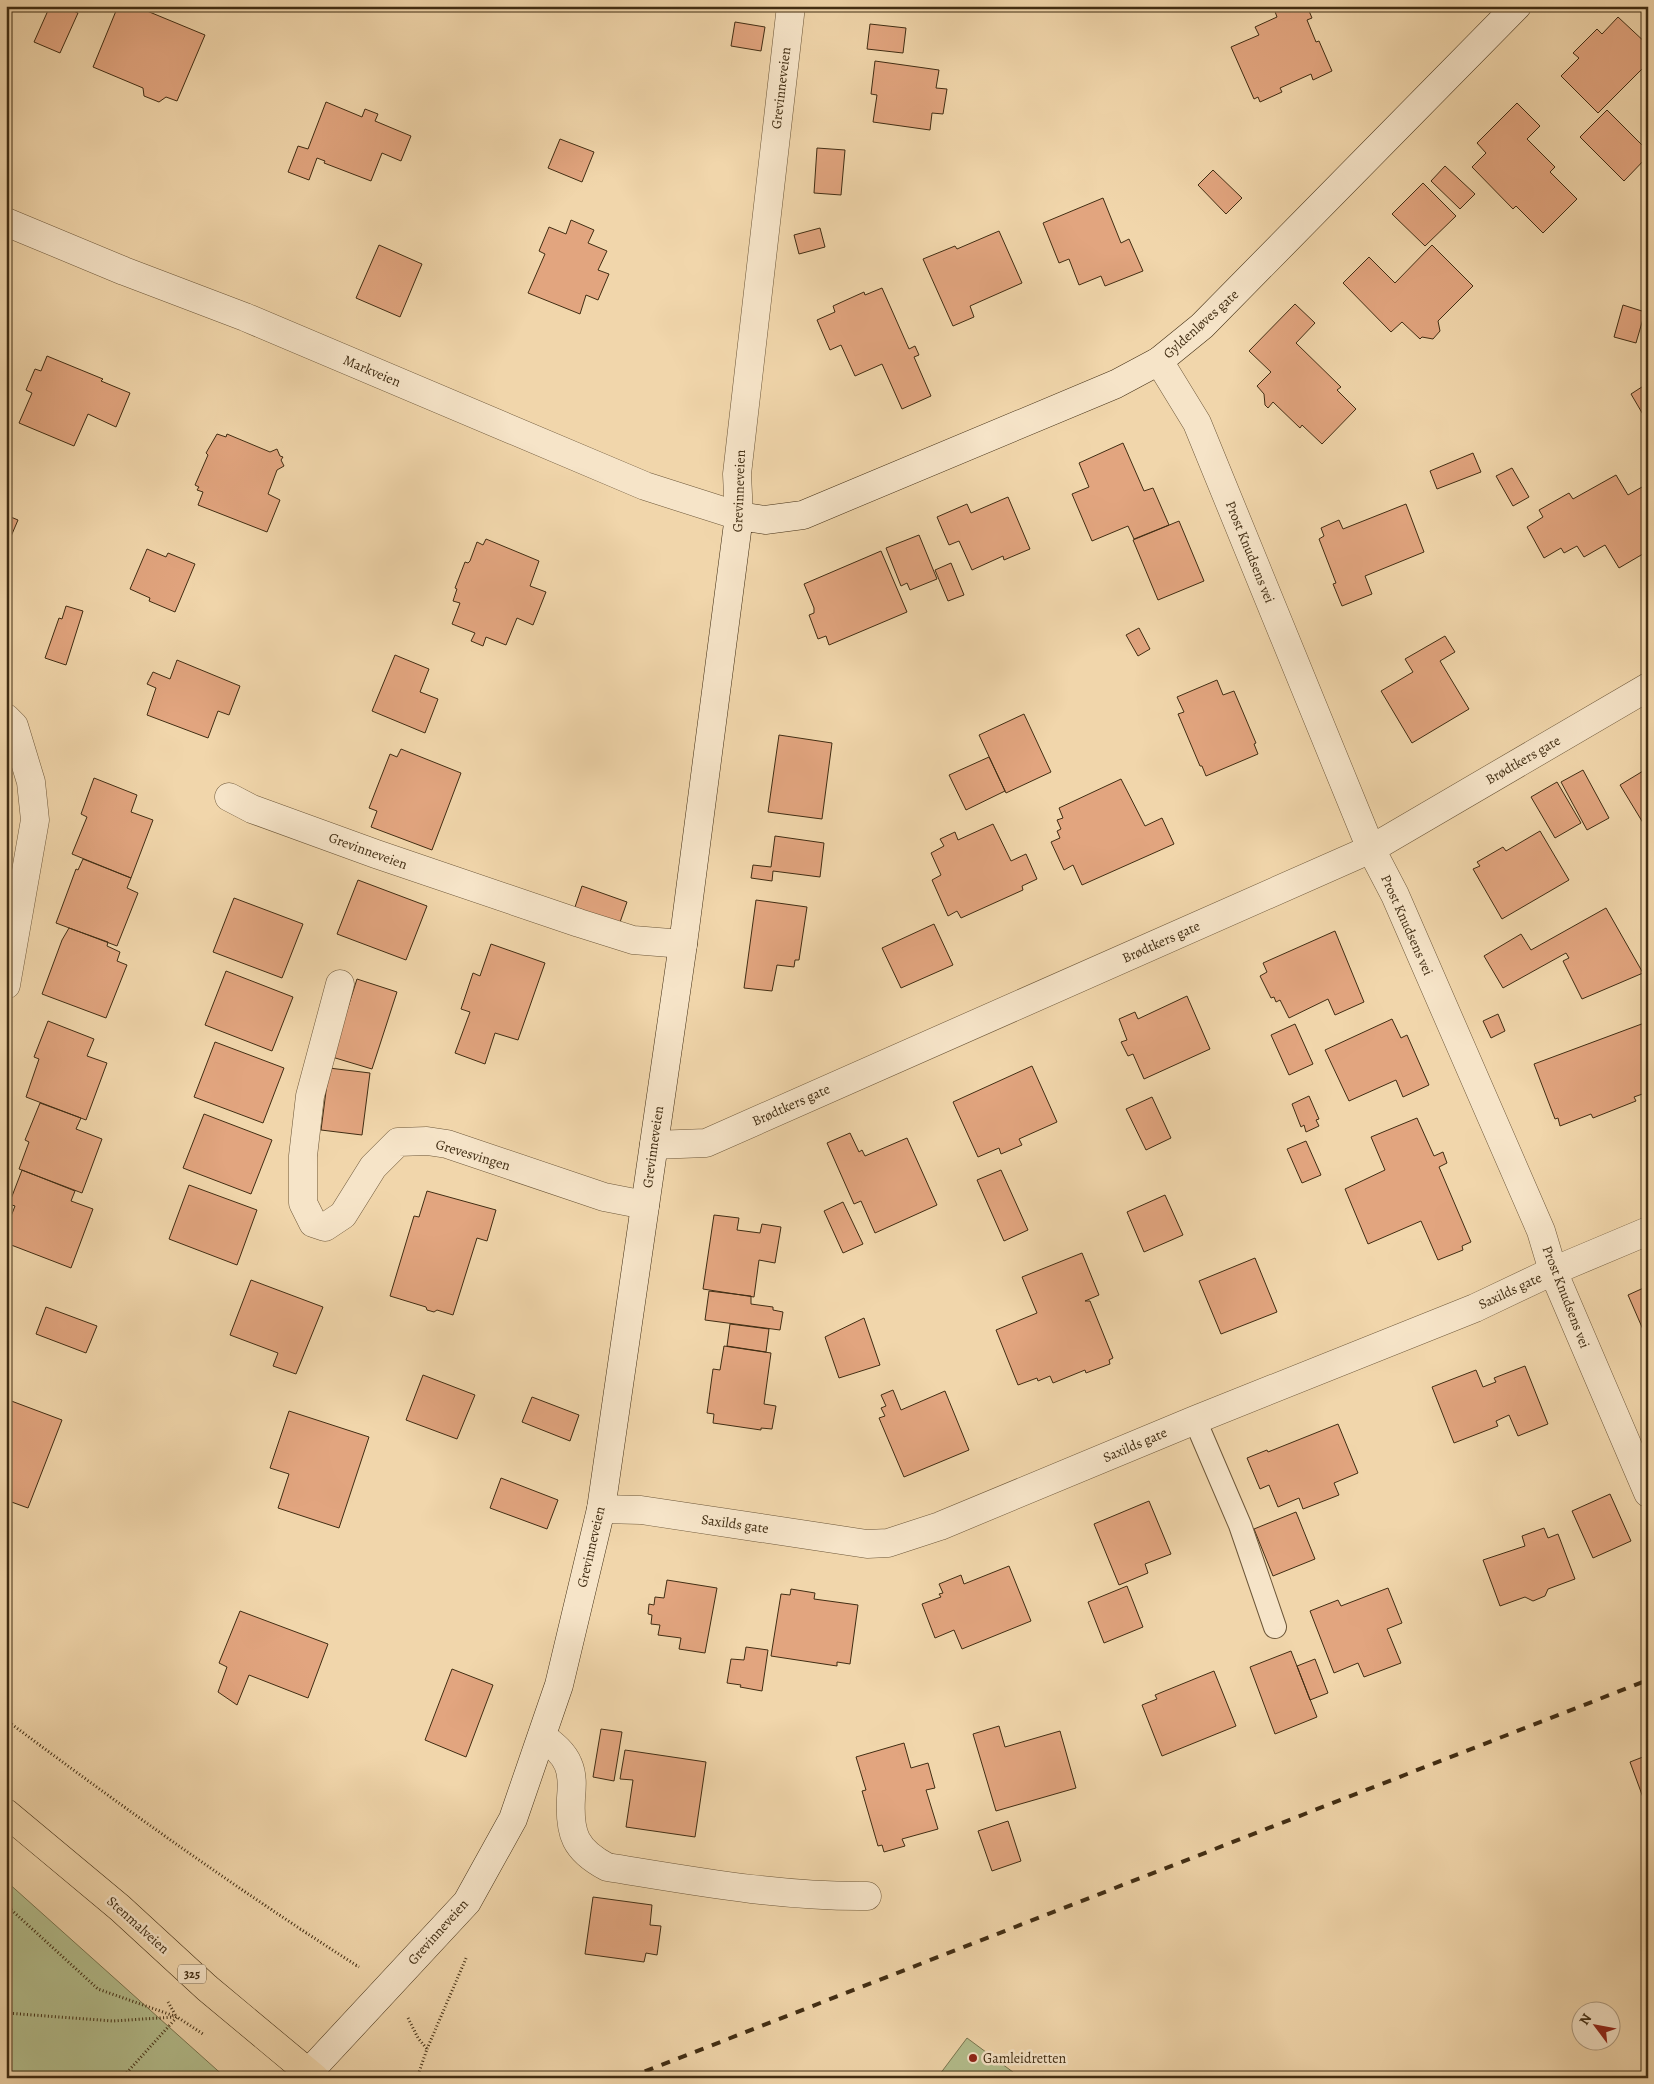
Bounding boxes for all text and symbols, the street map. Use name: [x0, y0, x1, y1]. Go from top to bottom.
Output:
street label: Grevinneveien: [767, 46, 795, 130]
street label: Gyldenløves gate: [1159, 285, 1243, 363]
street label: Markveien: [340, 350, 404, 392]
street label: Grevinneveien: [728, 449, 750, 533]
street label: Prost Knudsens vei: [1221, 498, 1279, 606]
street label: Brødtkers gate: [1482, 731, 1564, 789]
street label: Grevinneveien: [326, 828, 410, 874]
street label: Prost Knudsens vei: [1376, 872, 1438, 978]
street label: Brødtkers gate: [1119, 916, 1203, 968]
street label: Brødtkers gate: [749, 1079, 833, 1131]
street label: Grevinneveien: [638, 1105, 668, 1189]
street label: Grevesvingen: [433, 1135, 513, 1175]
street label: Prost Knudsens vei: [1538, 1243, 1594, 1351]
street label: Saxilds gate: [1475, 1268, 1545, 1314]
street label: Saxilds gate: [1100, 1423, 1170, 1467]
street label: Grevinneveien: [572, 1504, 610, 1589]
street label: Saxilds gate: [700, 1510, 770, 1538]
street label: Stenmalveien: [103, 1892, 173, 1958]
street label: Grevinneveien: [403, 1895, 473, 1969]
road number: 325: [178, 1965, 206, 1984]
north arrow: [1572, 2002, 1622, 2052]
text: N: [1575, 2010, 1596, 2029]
place label: Gamleidretten: [983, 2049, 1067, 2068]
marker: Gamleidretten: [967, 2052, 979, 2064]

